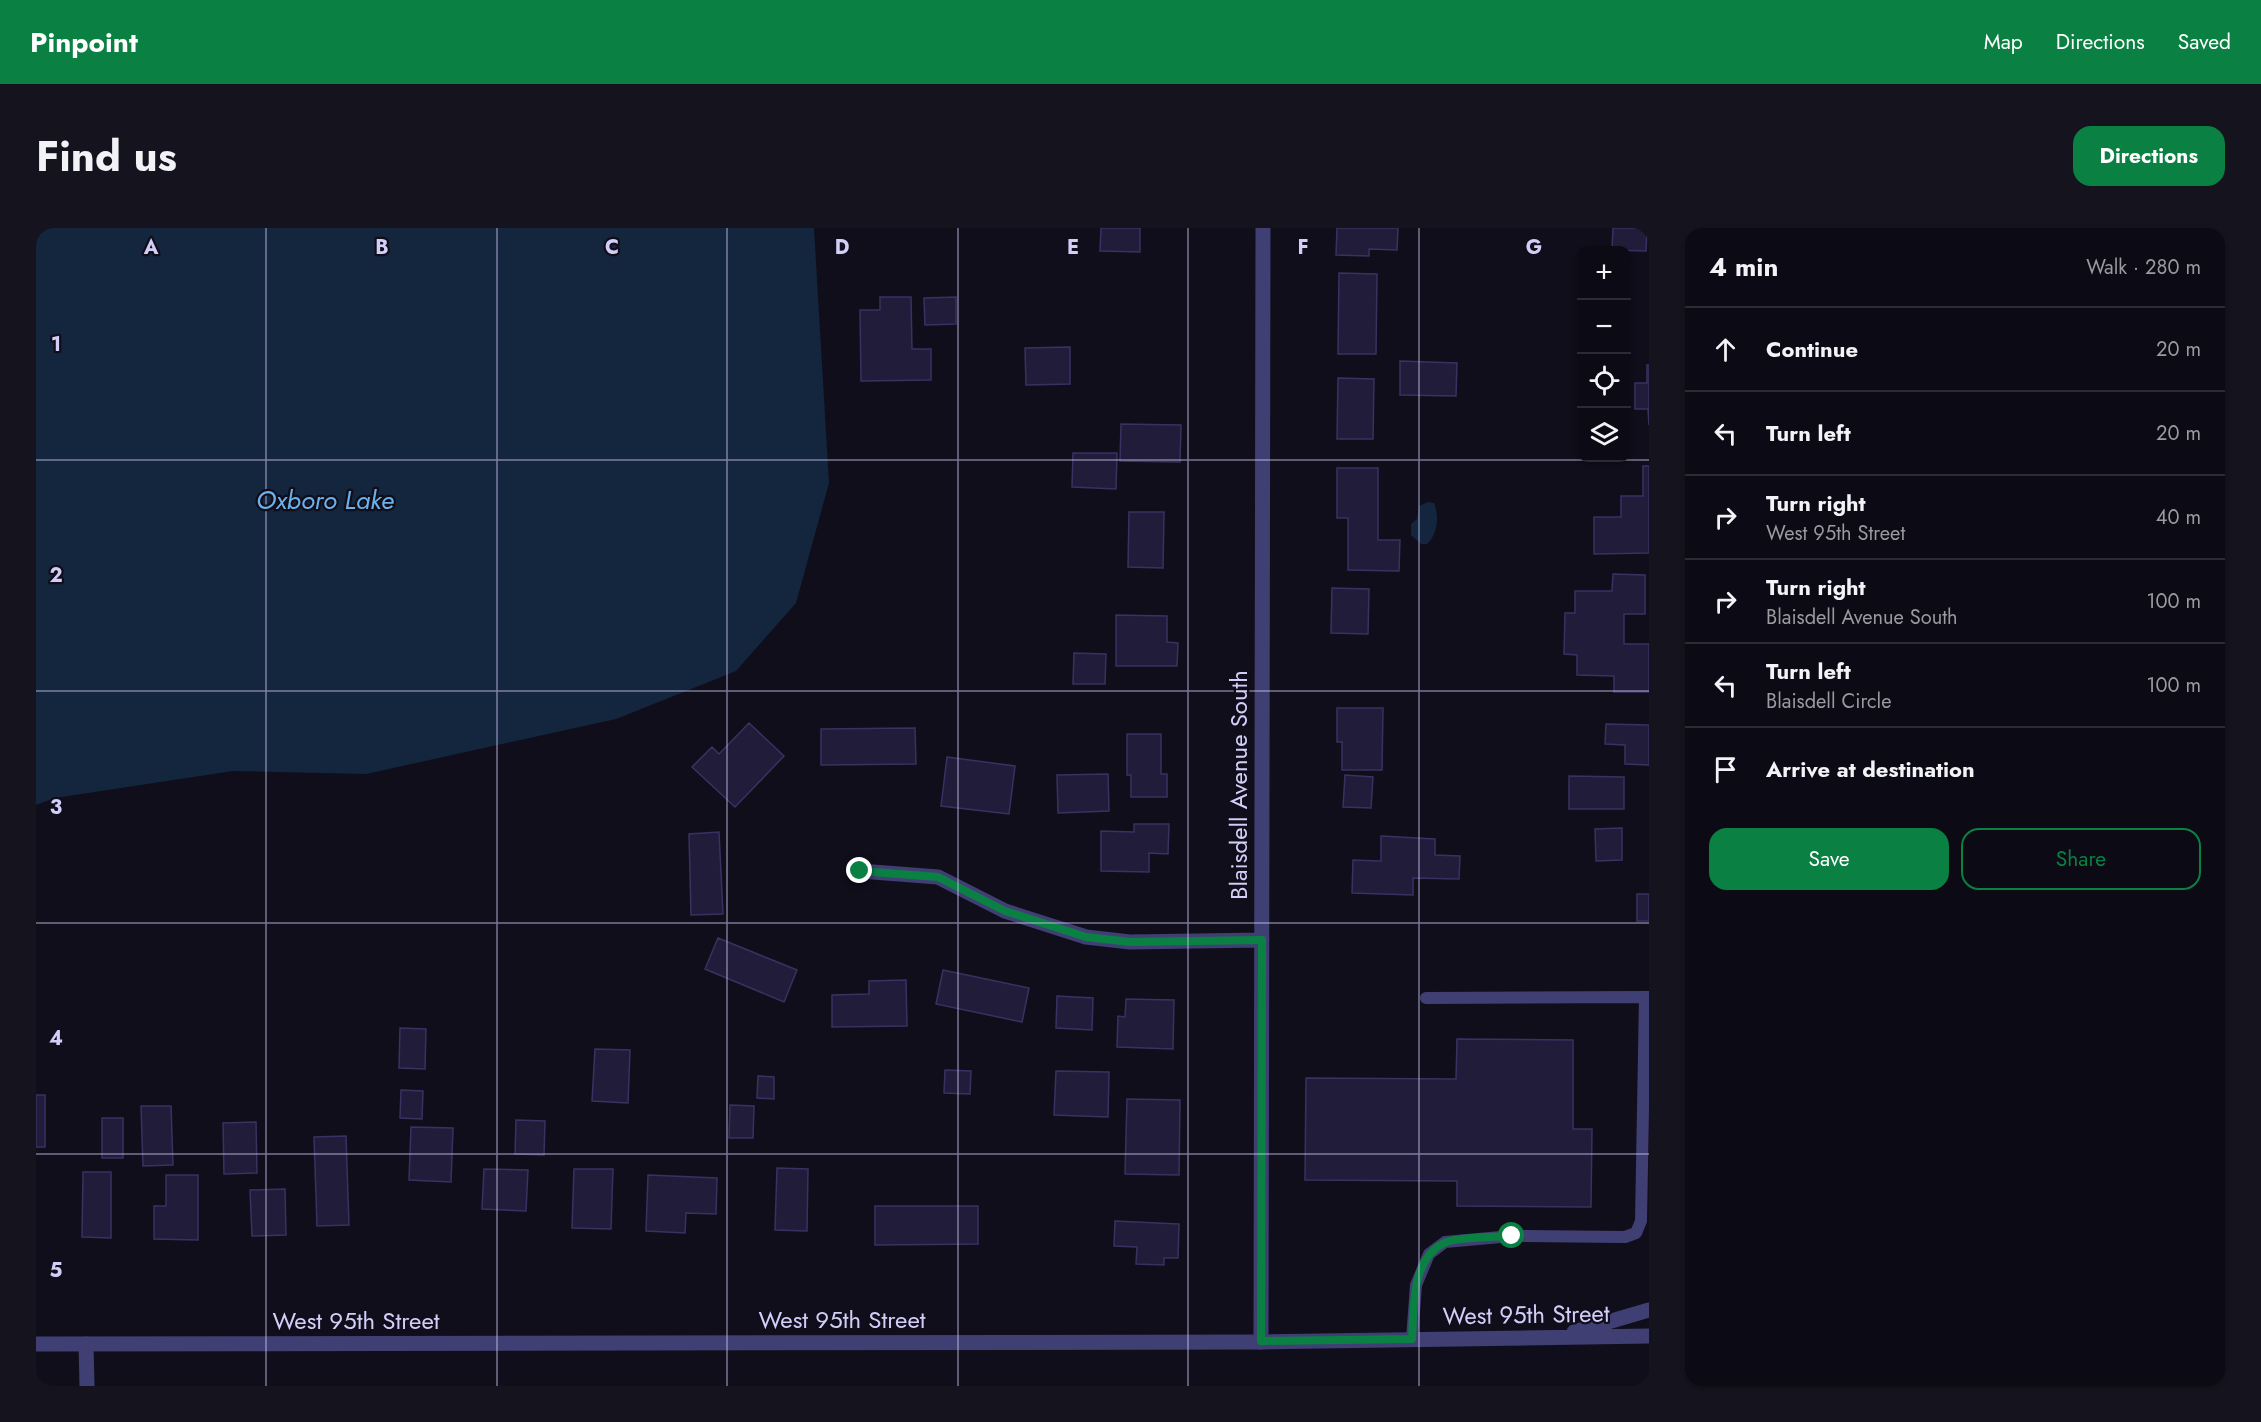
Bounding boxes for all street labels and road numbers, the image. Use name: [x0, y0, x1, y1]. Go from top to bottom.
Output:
street label: Blaisdell Avenue South: [1221, 670, 1256, 900]
street label: West 95th Street: [1442, 1296, 1610, 1333]
street label: West 95th Street: [758, 1302, 926, 1337]
street label: West 95th Street: [272, 1303, 440, 1338]

